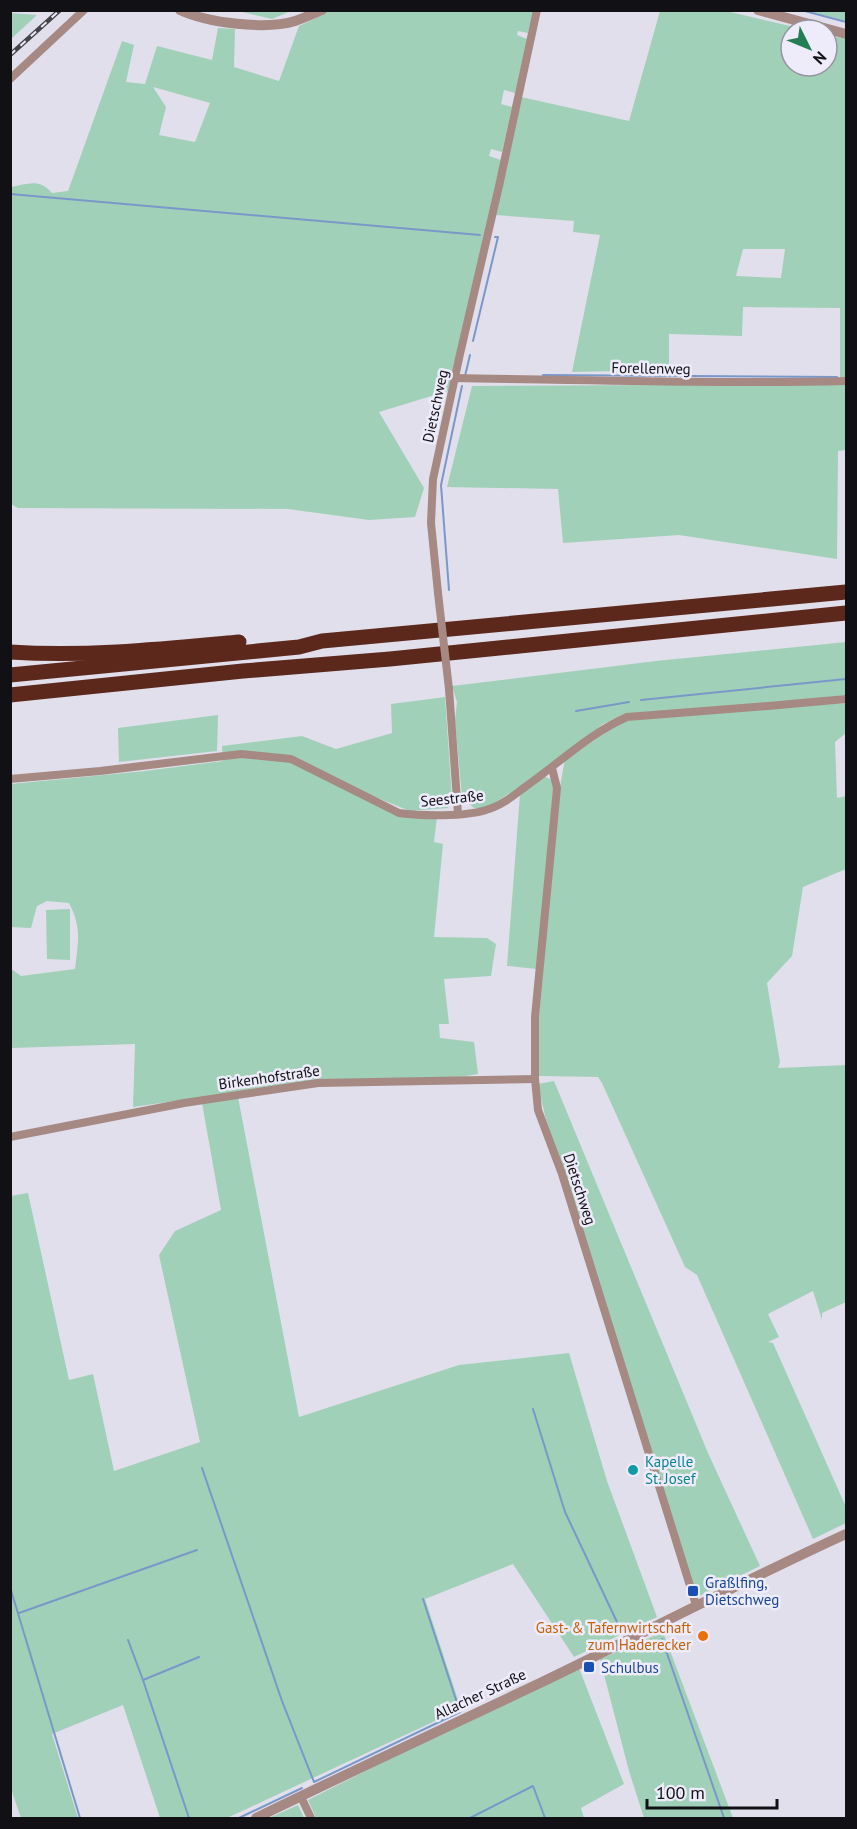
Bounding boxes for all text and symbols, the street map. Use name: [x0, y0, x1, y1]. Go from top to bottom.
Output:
north arrow: [779, 18, 839, 78]
text: N: [809, 48, 831, 69]
street label: Forellenweg: [611, 358, 691, 378]
street label: Dietschweg: [418, 368, 452, 444]
street label: Seestraße: [419, 785, 485, 811]
street label: Birkenhofstraße: [217, 1060, 321, 1094]
street label: Dietschweg: [559, 1151, 601, 1227]
place label: Kapelle St. Josef: [645, 1452, 697, 1488]
marker: Kapelle St. Josef: [626, 1463, 640, 1477]
place label: Graßlfing, Dietschweg: [705, 1573, 779, 1609]
marker: Graßlfing, Dietschweg: [686, 1584, 700, 1598]
place label: Gast- & Tafernwirtschaft zum Haderecker: [536, 1618, 691, 1654]
marker: Gast- & Tafernwirtschaft zum Haderecker: [696, 1629, 710, 1643]
place label: Schulbus: [601, 1658, 659, 1677]
marker: Schulbus: [582, 1660, 596, 1674]
street label: Allacher Straße: [431, 1665, 529, 1723]
scale bar: [647, 1772, 778, 1810]
text: 100 m: [656, 1781, 705, 1804]

